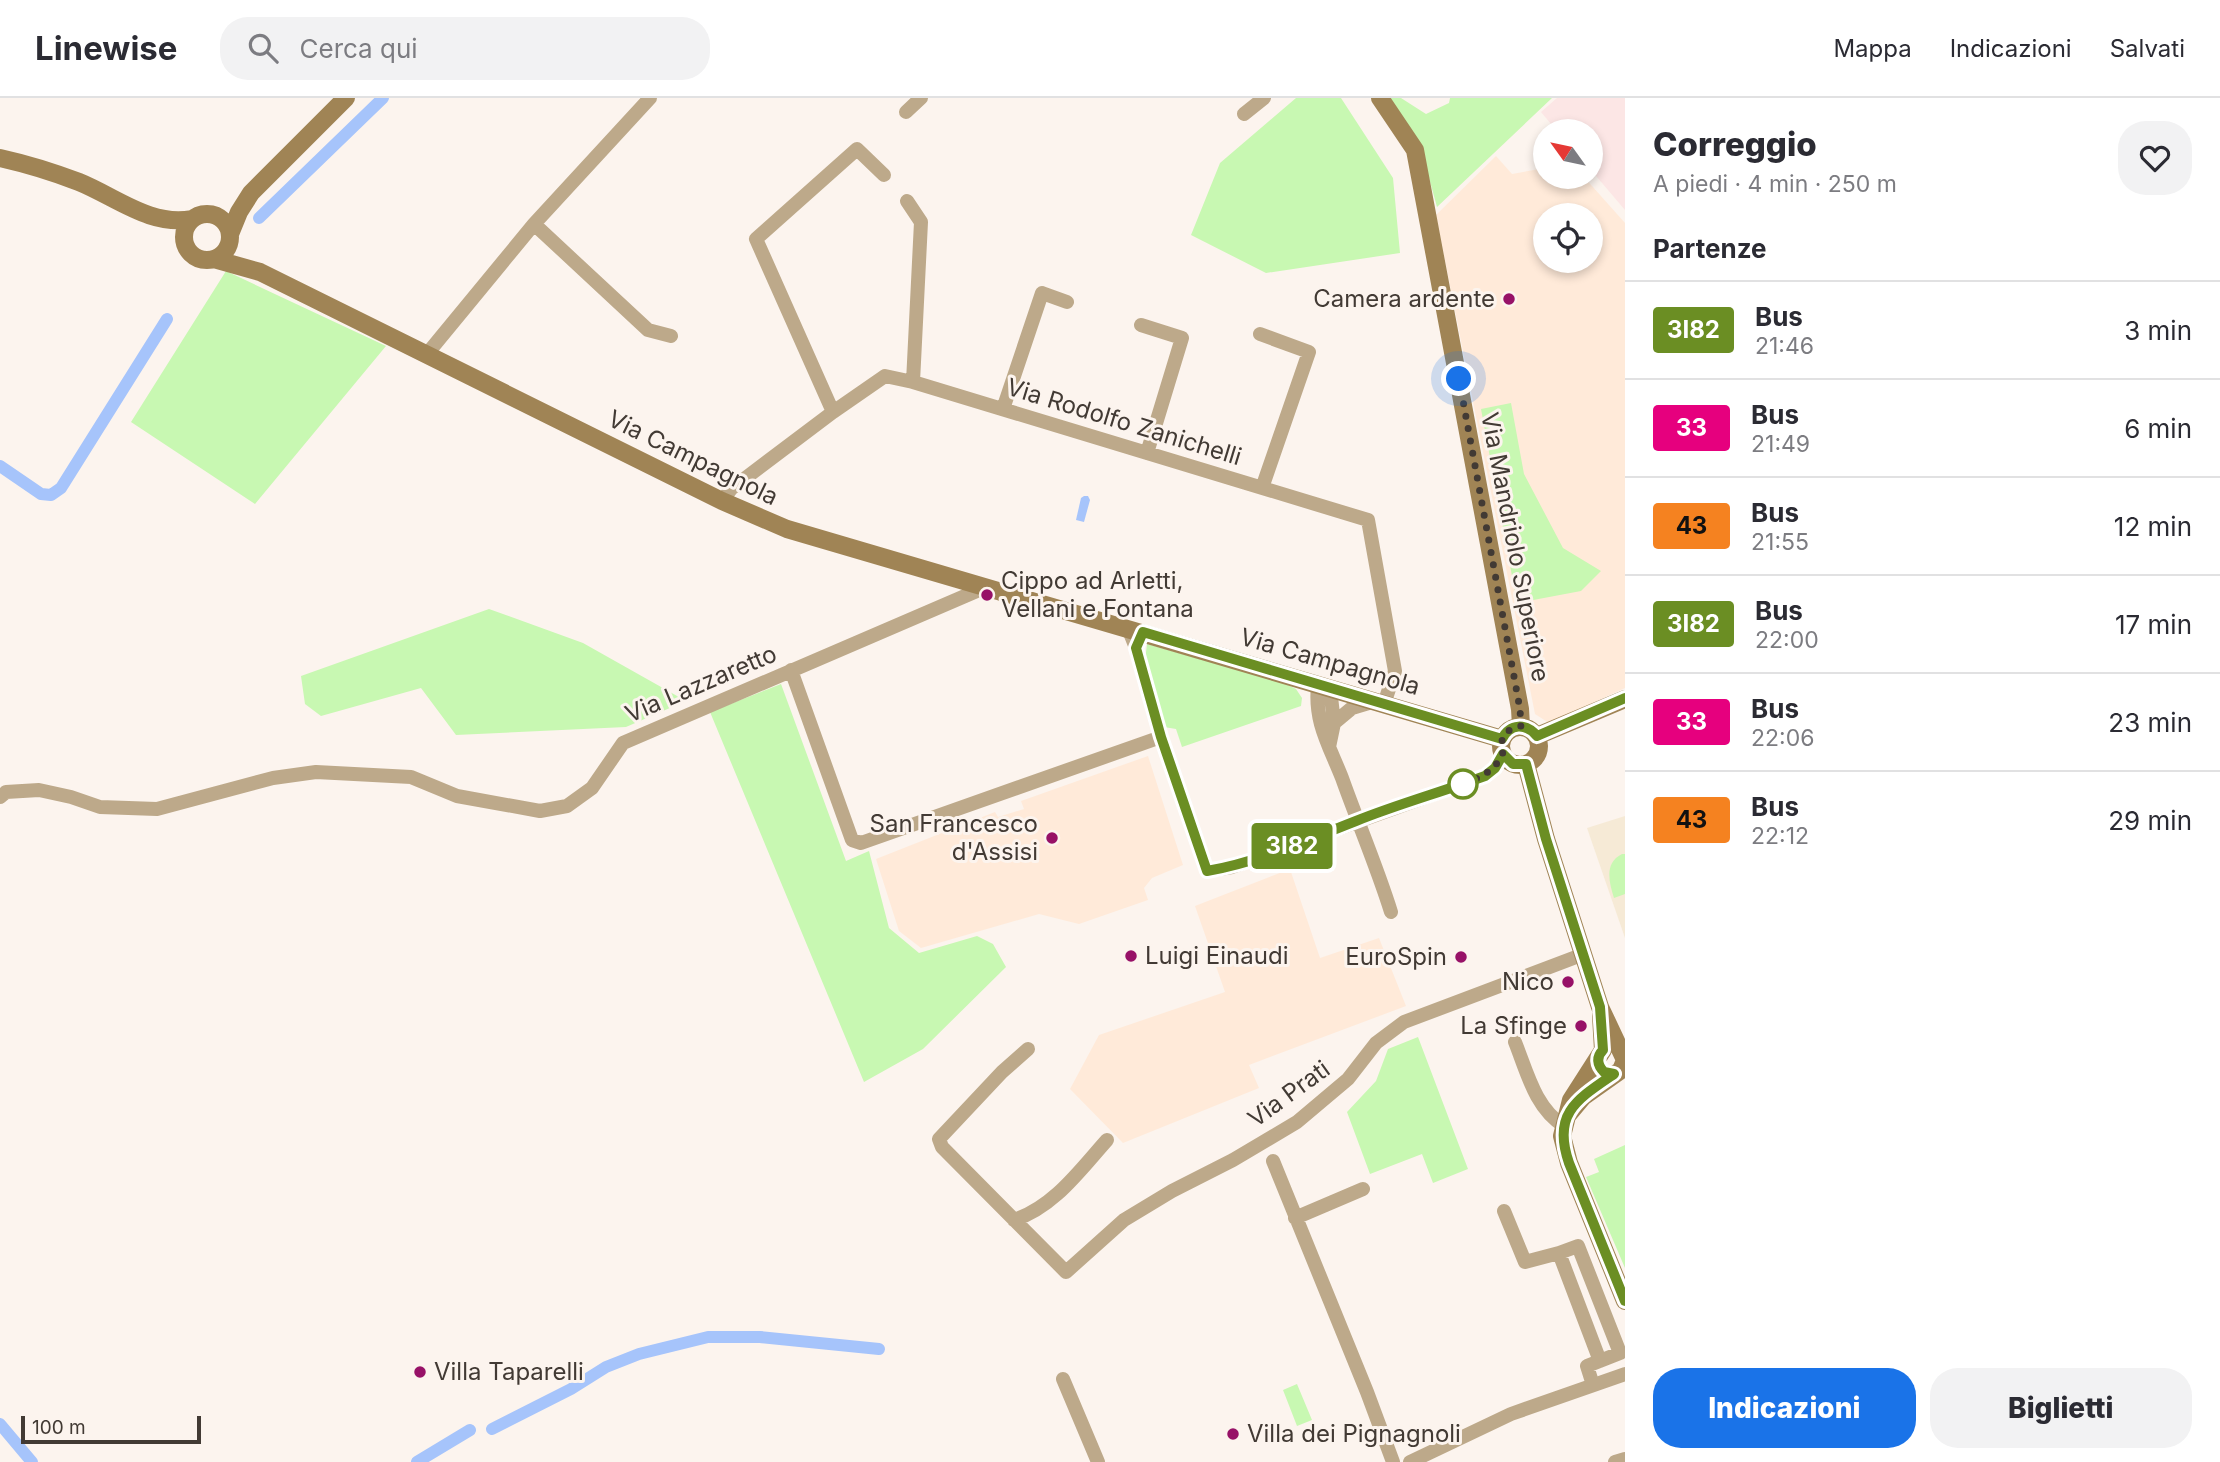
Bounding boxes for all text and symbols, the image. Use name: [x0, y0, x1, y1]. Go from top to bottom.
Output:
search box: [220, 17, 710, 80]
text: Linewise: [35, 28, 178, 68]
icon: search: [244, 29, 282, 67]
text: Cerca qui: [300, 33, 418, 64]
text: Mappa: [1833, 34, 1912, 63]
text: Indicazioni: [1950, 34, 2072, 63]
text: Salvati: [2110, 34, 2185, 63]
north arrow: [1533, 119, 1603, 189]
map controls: [1533, 119, 1603, 273]
button: heart: [2118, 121, 2192, 195]
text: Correggio: [1653, 124, 1817, 164]
text: A piedi · 4 min · 250 m: [1653, 170, 1897, 198]
button: locate: [1533, 203, 1603, 273]
text: Partenze: [1653, 233, 1767, 264]
place label: Camera ardente: [1313, 284, 1495, 313]
marker: Camera ardente: [1501, 291, 1517, 307]
text: Bus: [1755, 301, 1803, 332]
text: 3I82: [1667, 315, 1720, 344]
text: 3 min: [2124, 315, 2192, 346]
text: 21:46: [1755, 332, 1814, 360]
your location: [1441, 361, 1476, 396]
street label: Via Rodolfo Zanichelli: [1003, 372, 1245, 471]
text: Bus: [1751, 399, 1799, 430]
street label: Via Campagnola: [603, 404, 783, 511]
street label: Via Mandriolo Superiore: [1475, 410, 1556, 684]
text: 33: [1676, 413, 1707, 442]
text: 6 min: [2124, 413, 2192, 444]
text: 21:49: [1751, 430, 1810, 458]
text: Bus: [1751, 497, 1799, 528]
text: 43: [1676, 511, 1707, 540]
text: 12 min: [2114, 511, 2192, 542]
text: 21:55: [1751, 528, 1809, 556]
place label: Cippo ad Arletti, Vellani e Fontana: [1001, 566, 1194, 623]
marker: Cippo ad Arletti, Vellani e Fontana: [979, 587, 995, 603]
text: Bus: [1755, 595, 1803, 626]
text: 3I82: [1667, 609, 1720, 638]
text: 17 min: [2115, 609, 2192, 640]
street label: Via Campagnola: [1237, 622, 1423, 701]
text: 22:00: [1755, 626, 1819, 654]
street label: Via Lazzaretto: [621, 639, 781, 728]
text: Bus: [1751, 693, 1799, 724]
text: 33: [1676, 707, 1707, 736]
text: 23 min: [2108, 707, 2192, 738]
text: 22:06: [1751, 724, 1814, 752]
unlabelled marker: [1448, 769, 1478, 799]
text: Bus: [1751, 791, 1799, 822]
text: 43: [1676, 805, 1707, 834]
text: 29 min: [2108, 805, 2192, 836]
place label: San Francesco d'Assisi: [870, 809, 1038, 866]
text: 22:12: [1751, 822, 1809, 850]
line badge: 3I82: [1243, 823, 1341, 869]
marker: San Francesco d'Assisi: [1044, 830, 1060, 846]
text: 3I82: [1266, 831, 1318, 860]
place label: Luigi Einaudi: [1145, 941, 1288, 970]
place label: EuroSpin: [1345, 942, 1447, 971]
marker: Luigi Einaudi: [1123, 948, 1139, 964]
marker: EuroSpin: [1453, 949, 1469, 965]
place label: Nico: [1502, 967, 1554, 996]
marker: Nico: [1560, 974, 1576, 990]
place label: La Sfinge: [1460, 1011, 1567, 1040]
marker: La Sfinge: [1573, 1018, 1589, 1034]
street label: Via Prati: [1242, 1054, 1335, 1133]
place label: Villa Taparelli: [434, 1357, 584, 1386]
marker: Villa Taparelli: [412, 1364, 428, 1380]
button: Indicazioni: [1653, 1368, 1916, 1448]
button: Biglietti: [1930, 1368, 2192, 1448]
scale bar: [21, 1413, 201, 1445]
text: 100 m: [32, 1416, 86, 1439]
place label: Villa dei Pignagnoli: [1247, 1419, 1461, 1448]
marker: Villa dei Pignagnoli: [1225, 1426, 1241, 1442]

